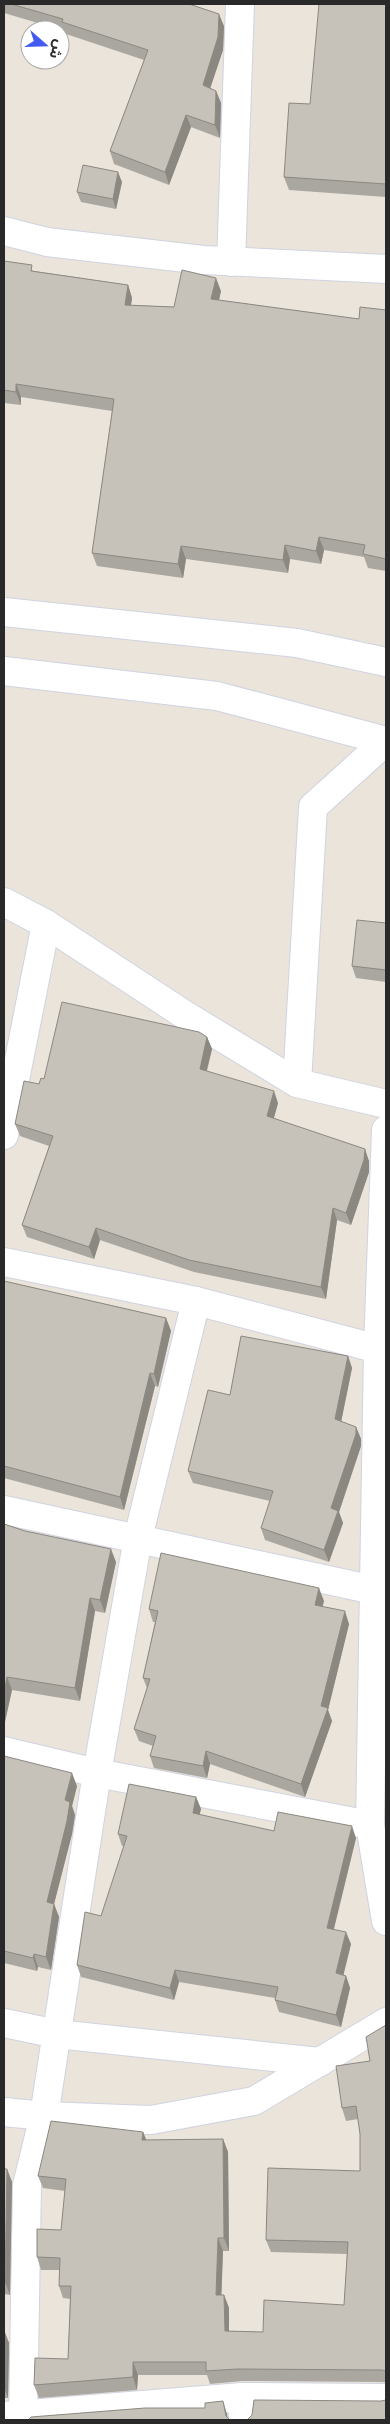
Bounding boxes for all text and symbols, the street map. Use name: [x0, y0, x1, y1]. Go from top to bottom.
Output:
north arrow: [20, 20, 70, 70]
text: ش: [46, 38, 68, 61]

